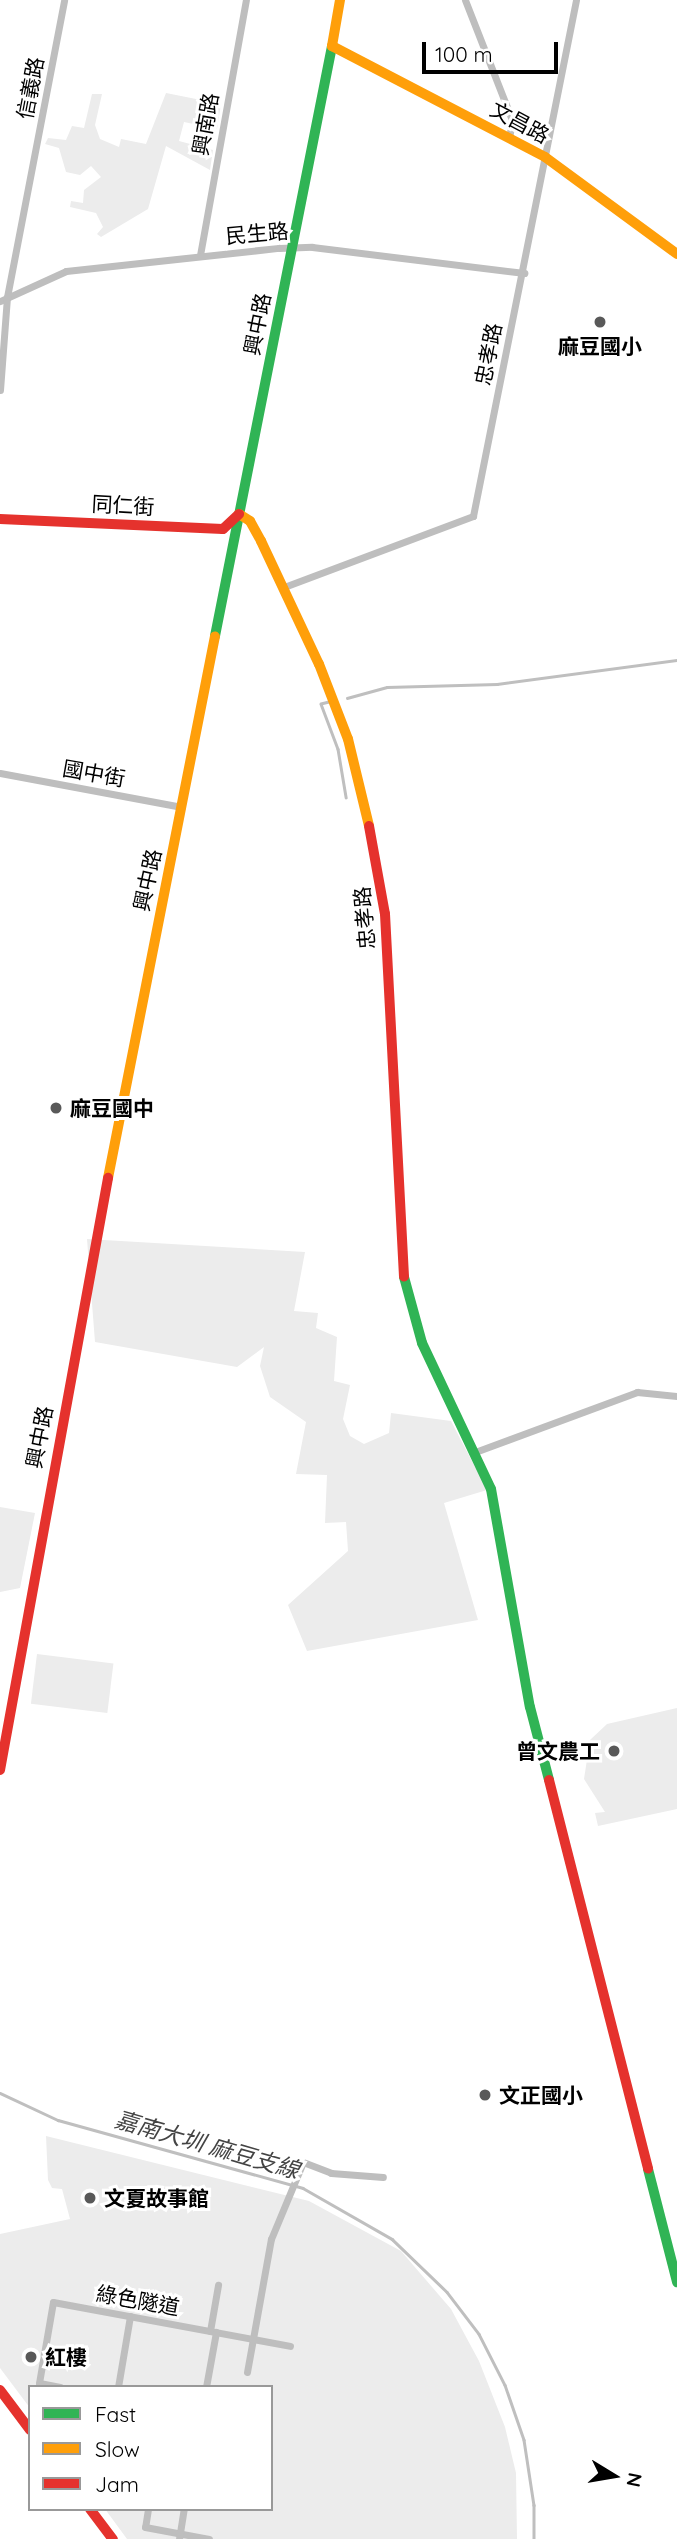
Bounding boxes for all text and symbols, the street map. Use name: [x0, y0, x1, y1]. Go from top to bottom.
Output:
scale bar: [425, 28, 562, 72]
text: 100 m: [435, 41, 493, 67]
street label: 信義路: [12, 55, 48, 121]
street label: 興南路: [187, 91, 223, 157]
street label: 文昌路: [486, 96, 554, 148]
street label: 民生路: [225, 218, 289, 248]
street label: 興中路: [239, 291, 275, 357]
marker: 麻豆國小: [592, 314, 608, 330]
street label: 忠孝路: [470, 321, 506, 387]
place label: 麻豆國小: [558, 333, 642, 359]
street label: 同仁街: [91, 491, 155, 519]
street label: 國中街: [61, 755, 127, 791]
street label: 興中路: [128, 847, 166, 913]
street label: 忠孝路: [349, 886, 379, 950]
place label: 麻豆國中: [70, 1095, 154, 1121]
marker: 麻豆國中: [48, 1100, 64, 1116]
street label: 興中路: [21, 1404, 57, 1470]
place label: 曾文農工: [516, 1738, 600, 1764]
marker: 曾文農工: [606, 1743, 622, 1759]
place label: 文正國小: [499, 2082, 583, 2108]
marker: 文正國小: [477, 2087, 493, 2103]
water label: 嘉南大圳 麻豆支線: [112, 2106, 302, 2184]
place label: 文夏故事館: [104, 2185, 209, 2211]
marker: 文夏故事館: [82, 2190, 98, 2206]
street label: 綠色隧道: [94, 2280, 182, 2320]
place label: 紅樓: [45, 2344, 87, 2370]
marker: 紅樓: [23, 2349, 39, 2365]
legend: [28, 2385, 273, 2511]
text: Fast: [95, 2401, 136, 2427]
text: Slow: [95, 2436, 140, 2462]
north arrow: [579, 2441, 649, 2511]
text: Jam: [95, 2471, 139, 2497]
text: N: [622, 2471, 648, 2489]

